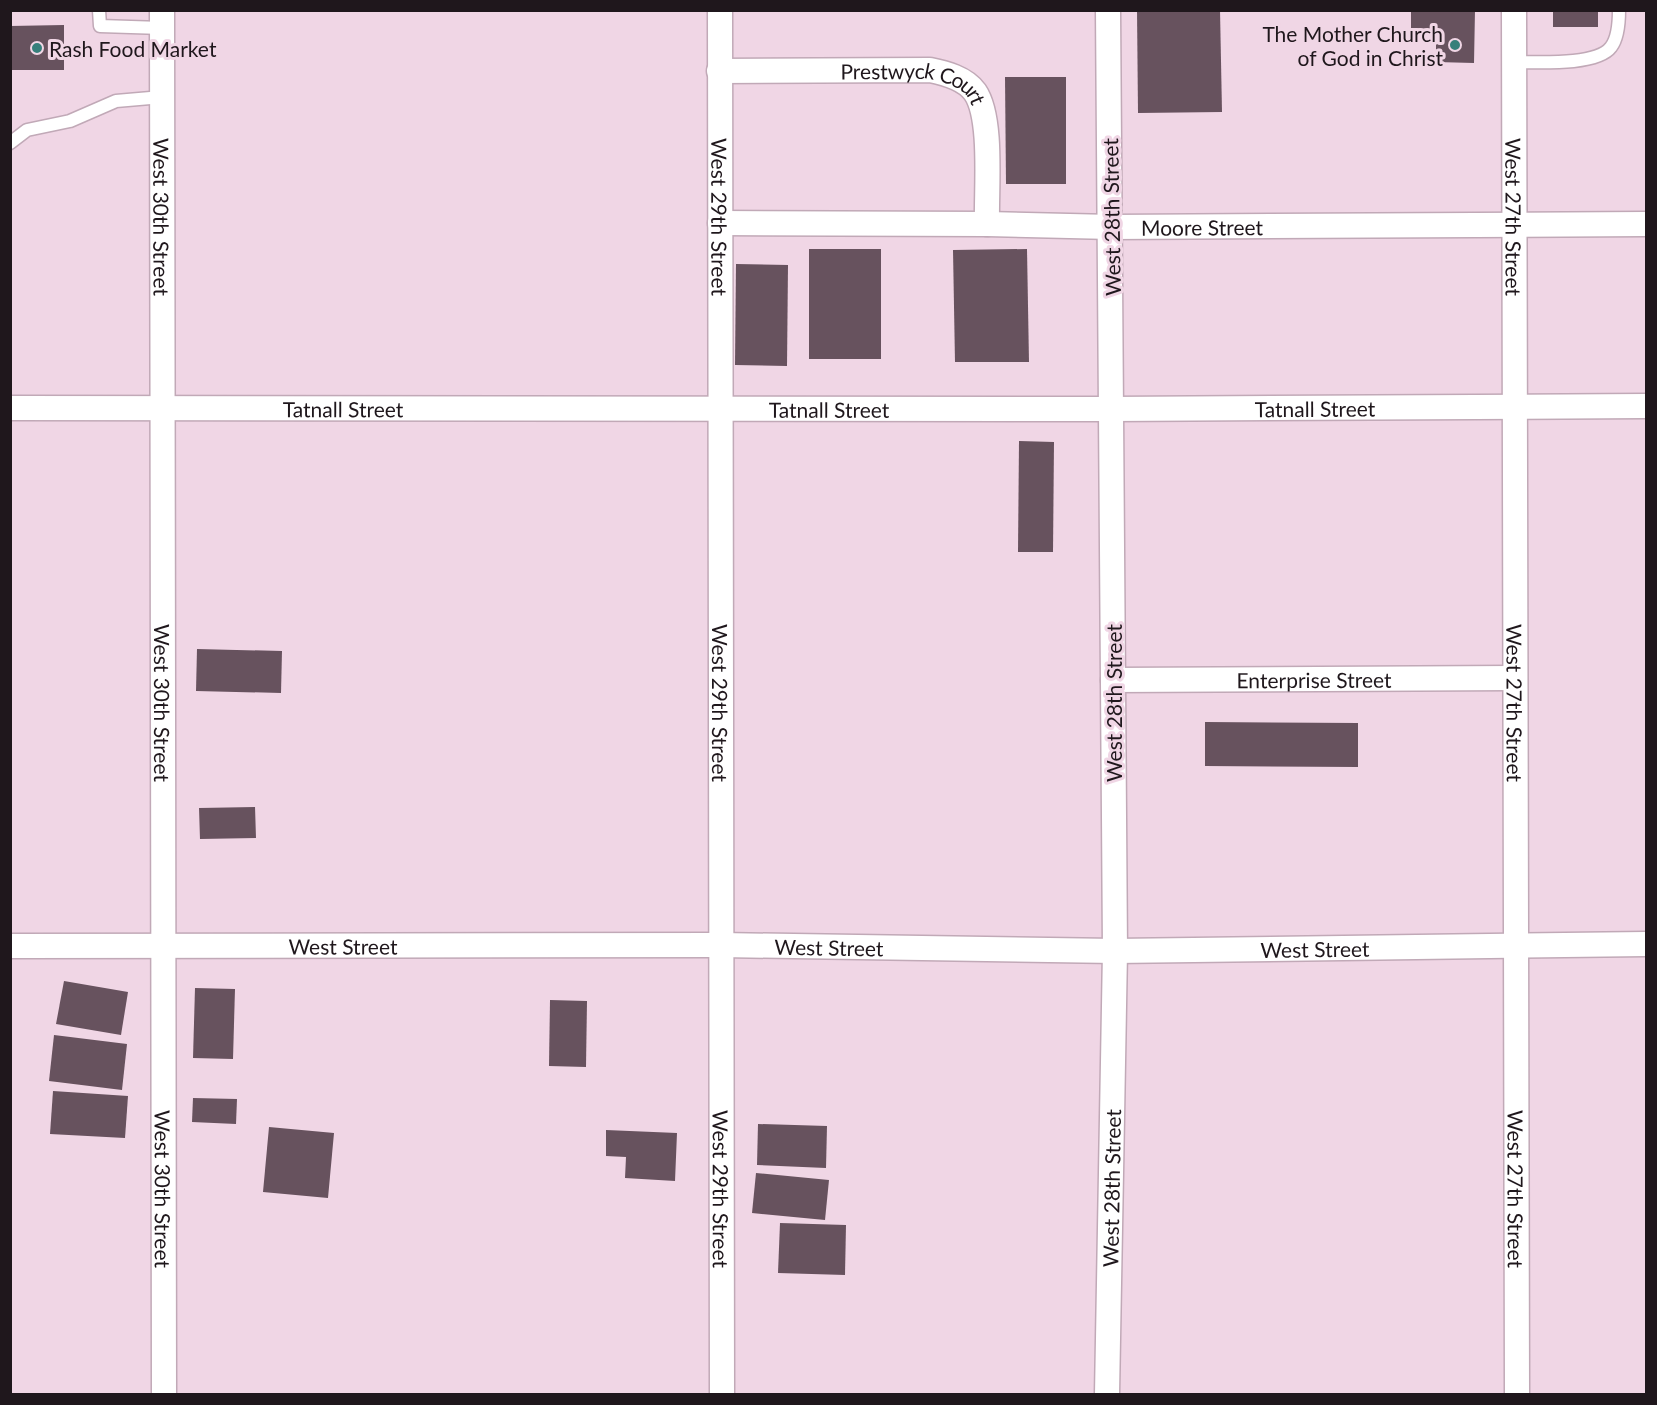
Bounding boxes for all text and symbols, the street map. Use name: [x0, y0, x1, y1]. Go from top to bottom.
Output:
place label: The Mother Church of God in Christ: [1262, 21, 1443, 70]
place label: Rash Food Market: [49, 36, 217, 61]
marker: The Mother Church of God in Christ: [1448, 38, 1462, 52]
marker: Rash Food Market: [30, 41, 44, 55]
street label: Prestwyck Court: [840, 57, 992, 108]
street label: West 28th Street: [1097, 137, 1125, 296]
street label: West 30th Street: [150, 138, 175, 296]
street label: West 29th Street: [708, 138, 733, 296]
street label: West 27th Street: [1502, 138, 1527, 296]
street label: Moore Street: [1141, 214, 1264, 239]
street label: Tatnall Street: [1255, 395, 1376, 421]
street label: Tatnall Street: [283, 396, 404, 421]
street label: Tatnall Street: [769, 396, 890, 421]
street label: West 30th Street: [150, 624, 176, 782]
street label: West 29th Street: [708, 624, 734, 782]
street label: West 28th Street: [1101, 624, 1126, 782]
street label: West 27th Street: [1503, 624, 1528, 782]
street label: Enterprise Street: [1236, 666, 1392, 692]
street label: West Street: [288, 933, 398, 958]
street label: West Street: [774, 933, 884, 960]
street label: West Street: [1260, 935, 1370, 962]
street label: West 28th Street: [1097, 1108, 1125, 1267]
street label: West 30th Street: [151, 1110, 176, 1268]
street label: West 29th Street: [709, 1110, 734, 1268]
street label: West 27th Street: [1504, 1110, 1529, 1268]

